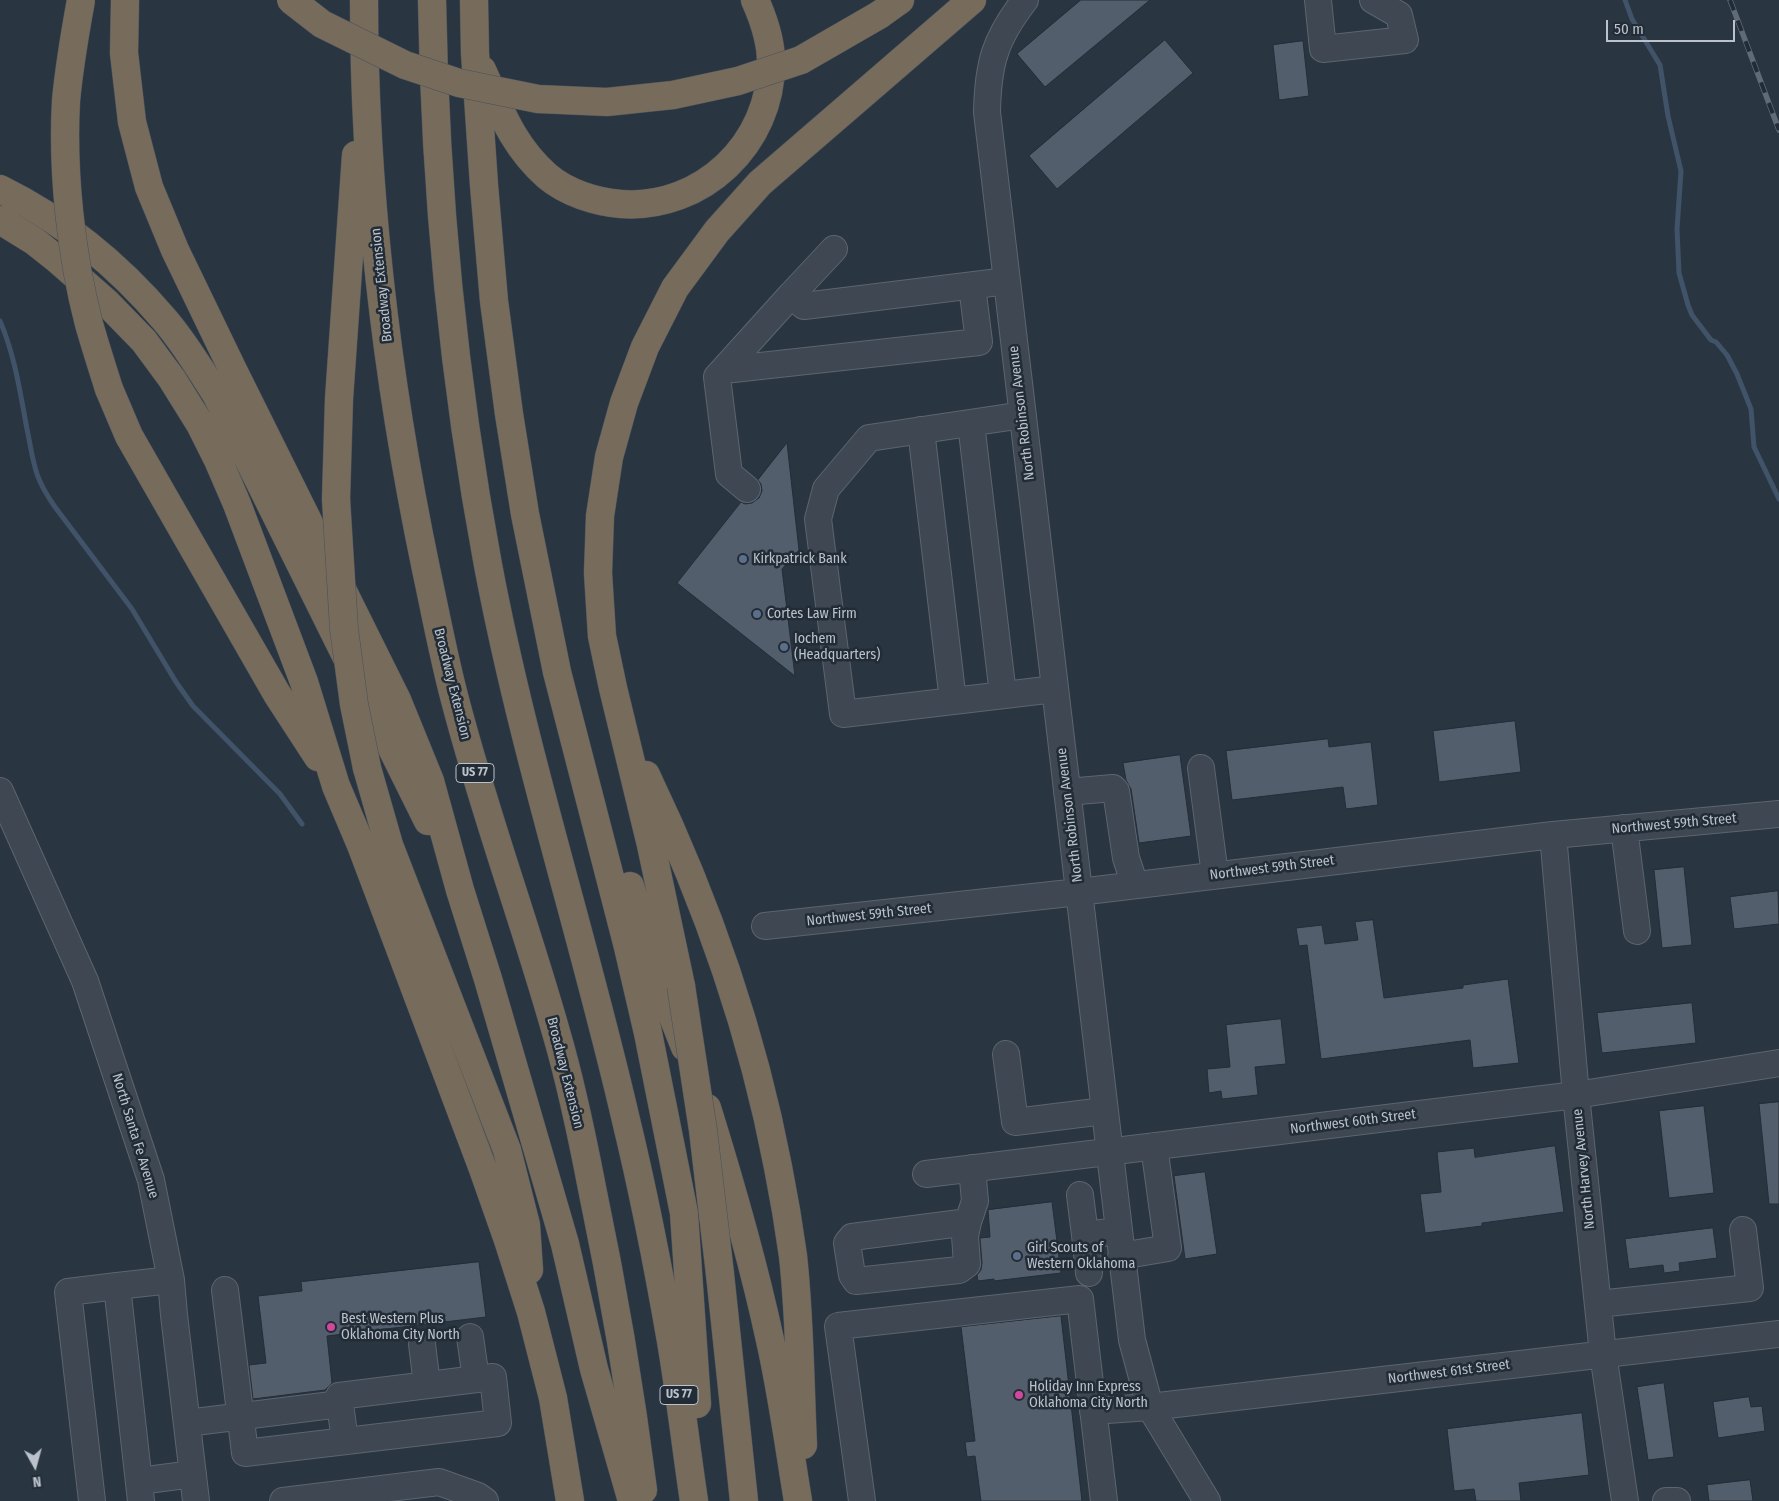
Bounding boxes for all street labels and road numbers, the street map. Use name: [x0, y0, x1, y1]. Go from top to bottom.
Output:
street label: Broadway Extension: [368, 227, 396, 343]
street label: North Robinson Avenue: [1005, 345, 1039, 481]
street label: Broadway Extension: [430, 626, 474, 742]
street label: North Robinson Avenue: [1053, 747, 1087, 883]
road number: US 77: [456, 764, 494, 782]
street label: Northwest 59th Street: [1611, 810, 1737, 838]
street label: Northwest 59th Street: [1209, 852, 1335, 884]
street label: Northwest 59th Street: [806, 900, 932, 930]
street label: Broadway Extension: [543, 1015, 587, 1131]
street label: North Santa Fe Avenue: [108, 1072, 162, 1200]
street label: Northwest 60th Street: [1289, 1106, 1417, 1138]
street label: North Harvey Avenue: [1569, 1108, 1599, 1230]
street label: Northwest 61st Street: [1387, 1356, 1511, 1388]
road number: US 77: [660, 1386, 698, 1404]

